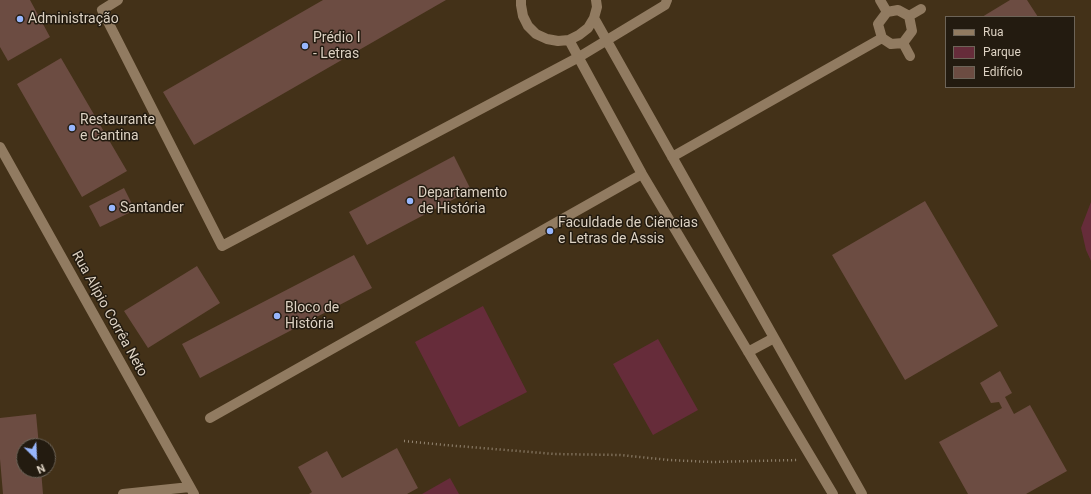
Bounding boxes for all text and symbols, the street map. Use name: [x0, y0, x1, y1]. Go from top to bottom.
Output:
place label: Administração: [28, 11, 119, 27]
marker: Administração: [15, 14, 25, 24]
legend: [945, 16, 1075, 88]
text: Rua: [983, 25, 1004, 39]
place label: Prédio I - Letras: [313, 30, 360, 62]
marker: Prédio I - Letras: [300, 41, 310, 51]
text: Parque: [983, 45, 1021, 59]
text: Edifício: [983, 65, 1023, 79]
place label: Restaurante e Cantina: [80, 112, 155, 144]
marker: Restaurante e Cantina: [67, 123, 77, 133]
place label: Departamento de História: [418, 185, 507, 218]
marker: Departamento de História: [405, 196, 415, 206]
place label: Santander: [120, 200, 184, 216]
marker: Santander: [107, 203, 117, 213]
place label: Faculdade de Ciências e Letras de Assis: [558, 215, 698, 248]
marker: Faculdade de Ciências e Letras de Assis: [545, 226, 555, 236]
street label: Rua Alípio Corrêa Neto: [67, 248, 151, 380]
place label: Bloco de História: [285, 300, 339, 332]
marker: Bloco de História: [272, 311, 282, 321]
north arrow: [16, 438, 56, 478]
text: N: [34, 461, 47, 476]

